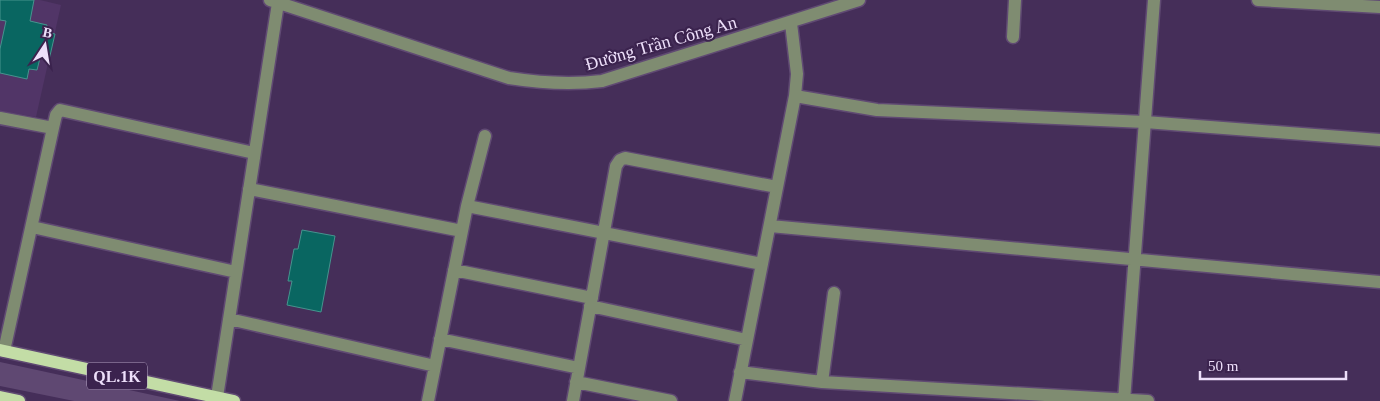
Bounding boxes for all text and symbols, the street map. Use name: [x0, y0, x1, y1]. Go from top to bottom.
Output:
street label: Đường Trần Công An: [583, 12, 739, 74]
north arrow: [20, 20, 70, 70]
text: B: [41, 24, 54, 41]
scale bar: [1200, 348, 1346, 380]
text: 50 m: [1208, 358, 1239, 374]
road number: QL.1K: [87, 362, 147, 390]

